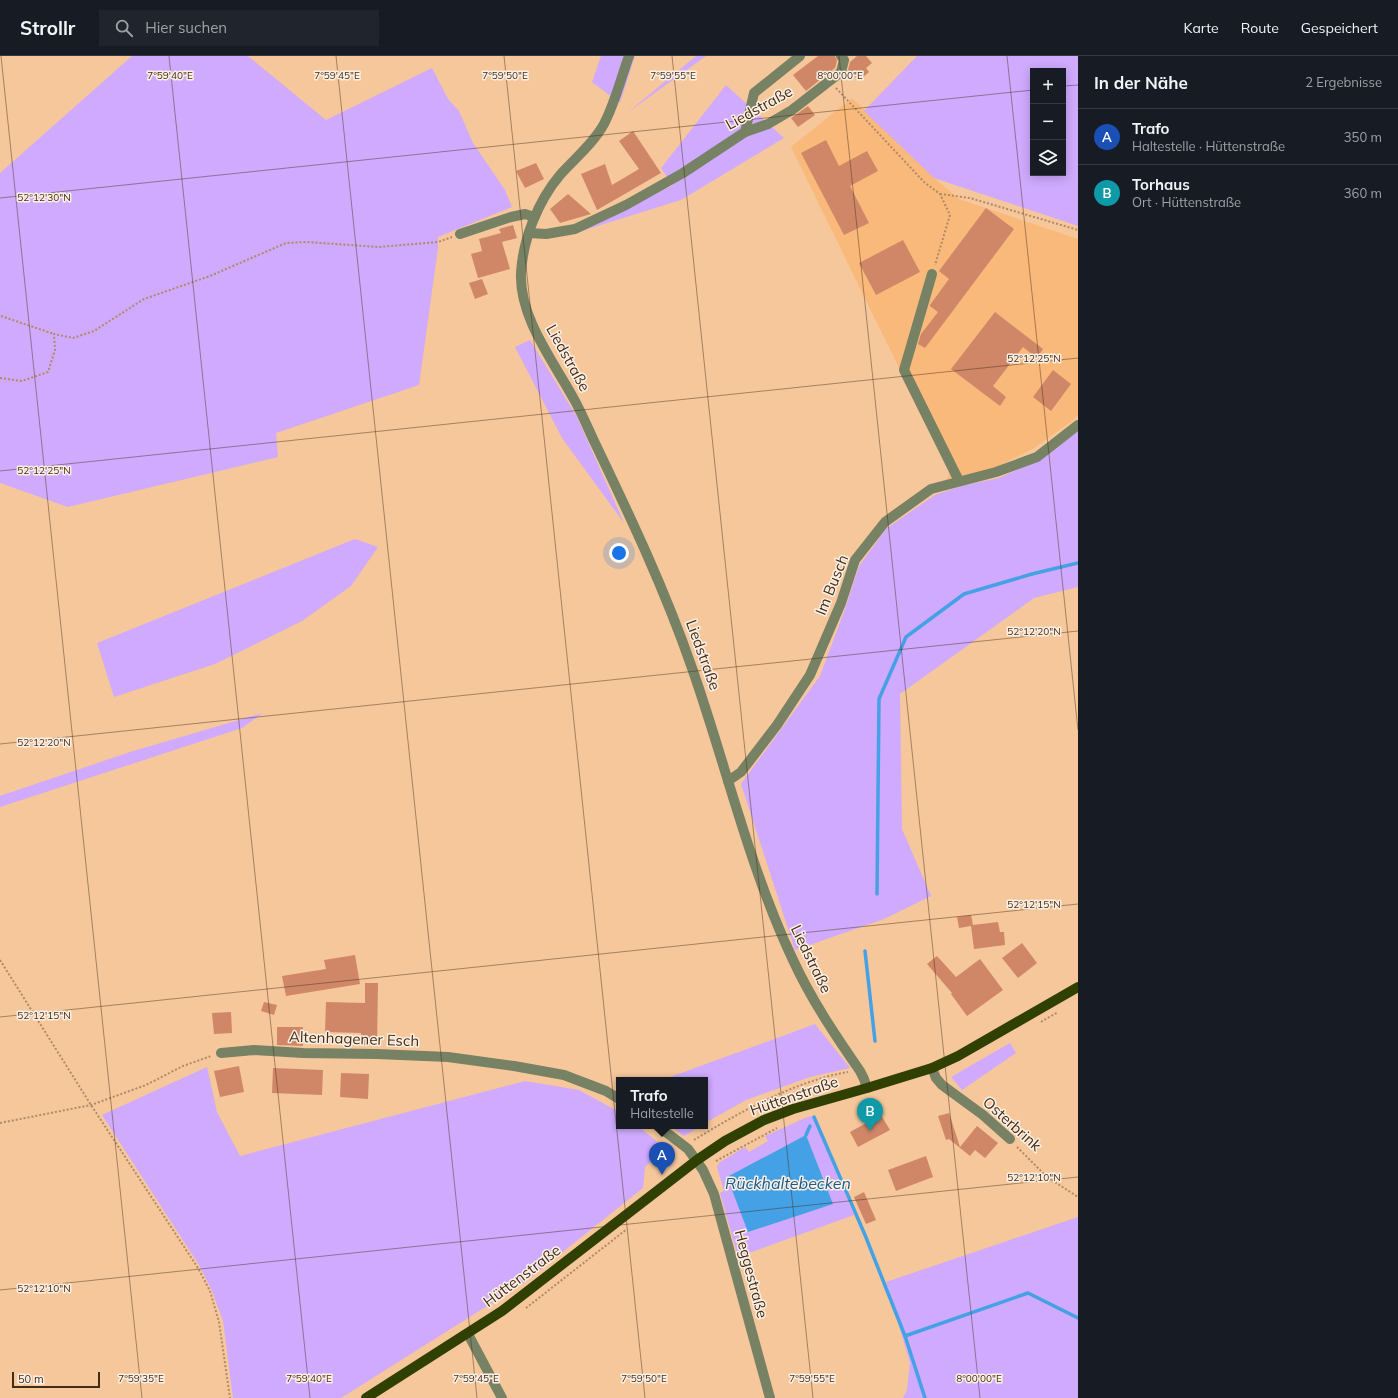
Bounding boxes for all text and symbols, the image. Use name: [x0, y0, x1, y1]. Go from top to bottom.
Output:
search box: [99, 10, 379, 46]
text: Strollr: [20, 16, 75, 40]
icon: search: [113, 17, 135, 39]
text: Hier suchen: [145, 18, 227, 37]
text: Karte: [1184, 19, 1219, 37]
text: Route: [1241, 19, 1279, 37]
text: Gespeichert: [1301, 19, 1378, 37]
map controls: [1030, 68, 1066, 176]
button: +: [1030, 68, 1066, 104]
text: 7°59'40"E: [147, 69, 193, 82]
text: 7°59'45"E: [314, 69, 360, 82]
text: 7°59'50"E: [482, 69, 528, 82]
text: 7°59'55"E: [650, 69, 696, 82]
text: 8°00'00"E: [817, 69, 863, 82]
text: In der Nähe: [1094, 72, 1188, 93]
text: 2 Ergebnisse: [1305, 74, 1382, 90]
street label: Liedstraße: [722, 81, 796, 134]
button: −: [1030, 104, 1066, 140]
text: Trafo: [1132, 119, 1169, 138]
text: A: [1102, 129, 1112, 145]
text: 350 m: [1344, 129, 1382, 145]
text: Haltestelle · Hüttenstraße: [1132, 138, 1285, 154]
button: layers: [1030, 140, 1066, 176]
text: Torhaus: [1132, 175, 1190, 194]
text: B: [1103, 185, 1111, 201]
text: 360 m: [1344, 185, 1382, 201]
text: 52°12'30"N: [17, 191, 71, 204]
text: Ort · Hüttenstraße: [1132, 194, 1241, 210]
street label: Liedstraße: [542, 321, 595, 395]
text: 52°12'25"N: [1007, 352, 1061, 365]
text: 52°12'25"N: [17, 464, 71, 477]
your location: [609, 543, 629, 563]
street label: Im Busch: [811, 552, 852, 618]
street label: Liedstraße: [682, 617, 725, 693]
text: 52°12'20"N: [1007, 625, 1061, 638]
text: 52°12'20"N: [17, 736, 71, 749]
text: 52°12'15"N: [1007, 898, 1061, 911]
street label: Liedstraße: [787, 922, 836, 996]
text: 52°12'15"N: [17, 1009, 71, 1022]
street label: Altenhagener Esch: [289, 1027, 420, 1050]
street label: Hüttenstraße: [747, 1072, 840, 1119]
popup: [616, 1077, 708, 1129]
text: Trafo: [630, 1086, 668, 1105]
street label: Osterbrink: [979, 1092, 1046, 1155]
pin: B: [857, 1098, 883, 1131]
text: Haltestelle: [630, 1105, 694, 1121]
pin: A: [649, 1142, 675, 1175]
text: 52°12'10"N: [1007, 1171, 1061, 1184]
water label: Rückhaltebecken: [725, 1173, 851, 1193]
street label: Heggestraße: [731, 1228, 772, 1320]
street label: Hüttenstraße: [479, 1240, 564, 1311]
text: 52°12'10"N: [17, 1282, 71, 1295]
scale bar: [12, 1370, 100, 1389]
text: 50 m: [18, 1372, 44, 1386]
text: 7°59'35"E: [118, 1372, 164, 1385]
text: 7°59'40"E: [286, 1372, 332, 1385]
text: 7°59'45"E: [453, 1372, 499, 1385]
text: 7°59'50"E: [621, 1372, 667, 1385]
text: 7°59'55"E: [789, 1372, 835, 1385]
text: 8°00'00"E: [956, 1372, 1002, 1385]

